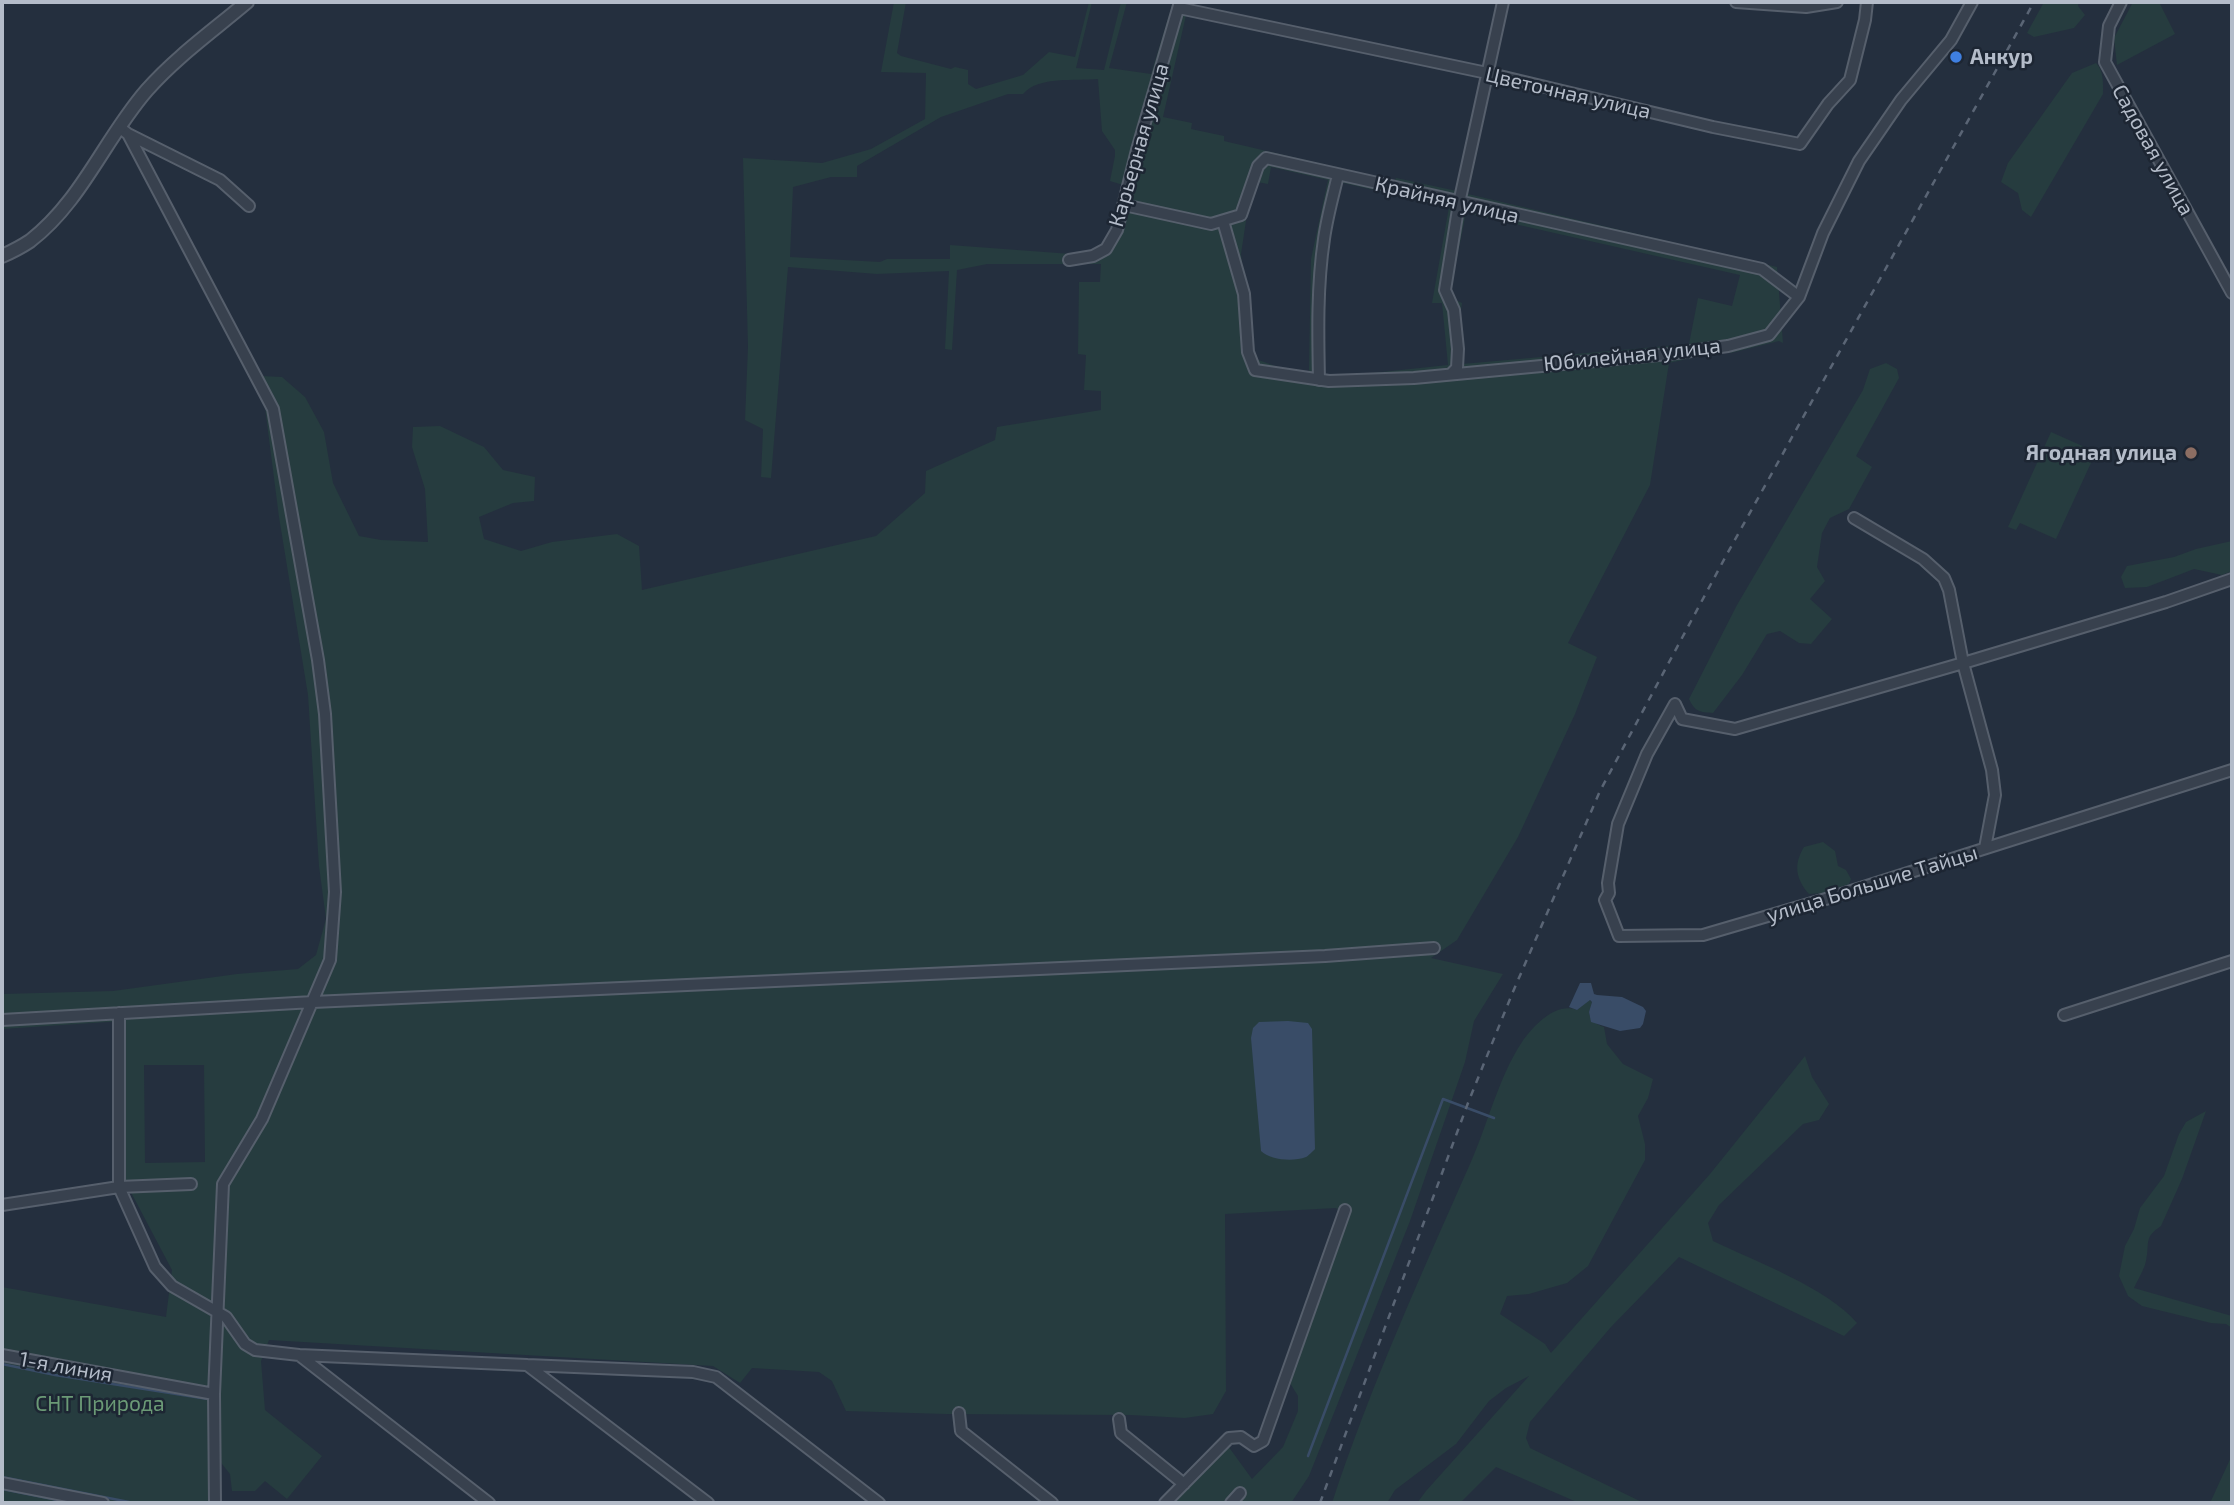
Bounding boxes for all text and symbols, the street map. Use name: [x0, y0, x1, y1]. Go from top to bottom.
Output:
place label: Анкур: [1970, 44, 2033, 70]
marker: Анкур: [1948, 49, 1964, 65]
street label: Карьерная улица: [1104, 60, 1174, 230]
street label: Цветочная улица: [1483, 62, 1653, 124]
street label: Садовая улица: [2107, 80, 2199, 220]
street label: Крайняя улица: [1372, 171, 1522, 229]
street label: Юбилейная улица: [1542, 333, 1722, 377]
place label: Ягодная улица: [2026, 440, 2177, 466]
marker: Ягодная улица: [2183, 445, 2199, 461]
street label: улица Большие Тайцы: [1763, 840, 1981, 928]
street label: 1-я линия: [18, 1346, 114, 1388]
park label: СНТ Природа: [35, 1391, 165, 1417]

